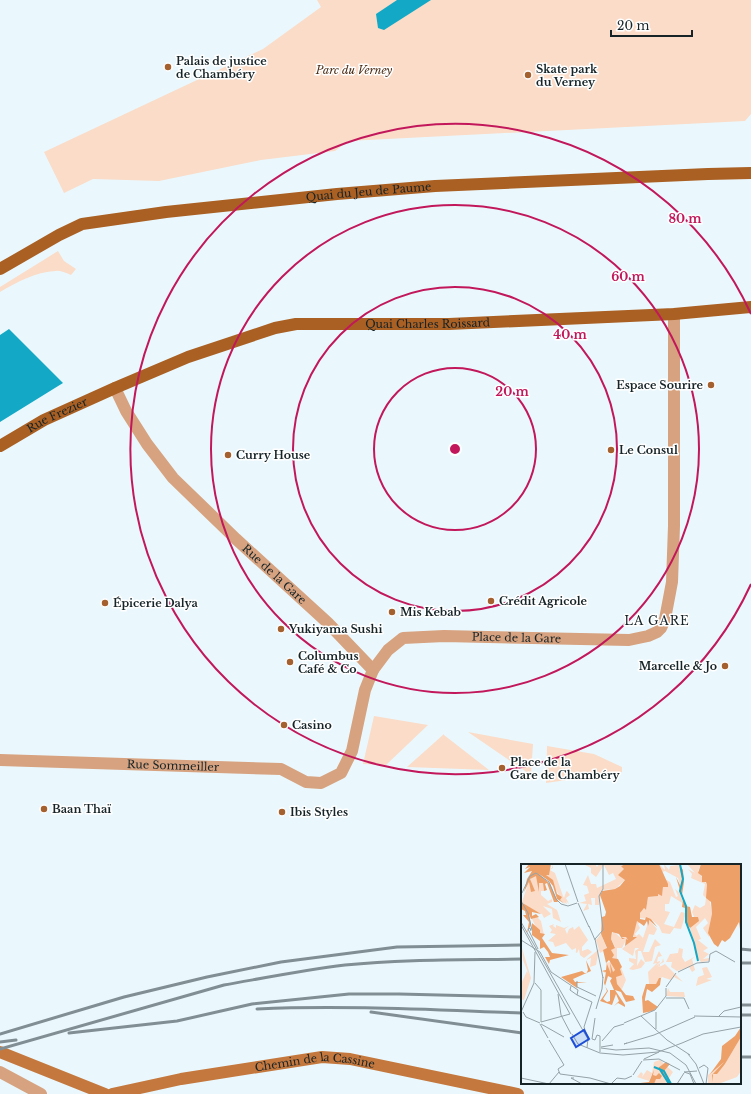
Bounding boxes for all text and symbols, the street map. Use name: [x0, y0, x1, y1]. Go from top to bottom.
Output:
scale bar: [611, 12, 692, 38]
text: 20 m: [617, 18, 649, 33]
place label: Palais de justice de Chambéry: [176, 54, 267, 81]
marker: Palais de justice de Chambéry: [163, 62, 173, 72]
place label: Skate park du Verney: [536, 62, 598, 89]
park label: Parc du Verney: [315, 63, 393, 77]
marker: Skate park du Verney: [523, 70, 533, 80]
street label: Quai du Jeu de Paume: [305, 179, 432, 204]
text: 80 m: [668, 211, 702, 226]
text: 60 m: [611, 269, 646, 284]
street label: Quai Charles Roissard: [365, 315, 491, 331]
text: 40 m: [553, 327, 587, 342]
place label: Espace Sourire: [616, 378, 704, 392]
marker: Espace Sourire: [706, 380, 716, 390]
text: 20 m: [495, 384, 529, 399]
street label: Rue Frezier: [24, 394, 90, 436]
centre of rings: [448, 442, 462, 456]
place label: Le Consul: [619, 443, 678, 457]
marker: Le Consul: [606, 445, 616, 455]
place label: Curry House: [236, 448, 311, 462]
marker: Curry House: [223, 450, 233, 460]
street label: Rue de la Gare: [239, 541, 309, 607]
place label: Crédit Agricole: [499, 594, 588, 608]
place label: Épicerie Dalya: [113, 596, 199, 610]
marker: Crédit Agricole: [486, 596, 496, 606]
marker: Épicerie Dalya: [100, 598, 110, 608]
place label: Mis Kebab: [400, 605, 461, 619]
marker: Mis Kebab: [387, 607, 397, 617]
district label: LA GARE: [624, 613, 690, 628]
place label: Yukiyama Sushi: [288, 622, 382, 636]
marker: Yukiyama Sushi: [276, 624, 286, 634]
street label: Place de la Gare: [472, 630, 561, 646]
place label: Columbus Café & Co: [298, 649, 359, 676]
marker: Columbus Café & Co: [285, 657, 295, 667]
place label: Marcelle & Jo: [639, 659, 717, 673]
marker: Marcelle & Jo: [720, 661, 730, 671]
place label: Casino: [292, 718, 332, 732]
marker: Casino: [279, 720, 289, 730]
place label: Place de la Gare de Chambéry: [510, 755, 620, 782]
street label: Rue Sommeiller: [127, 757, 220, 774]
marker: Place de la Gare de Chambéry: [497, 763, 507, 773]
place label: Baan Thaï: [52, 802, 111, 816]
marker: Baan Thaï: [39, 804, 49, 814]
place label: Ibis Styles: [290, 805, 348, 819]
marker: Ibis Styles: [277, 807, 287, 817]
inset map: [521, 864, 741, 1084]
street label: Chemin de la Cassine: [254, 1050, 376, 1074]

